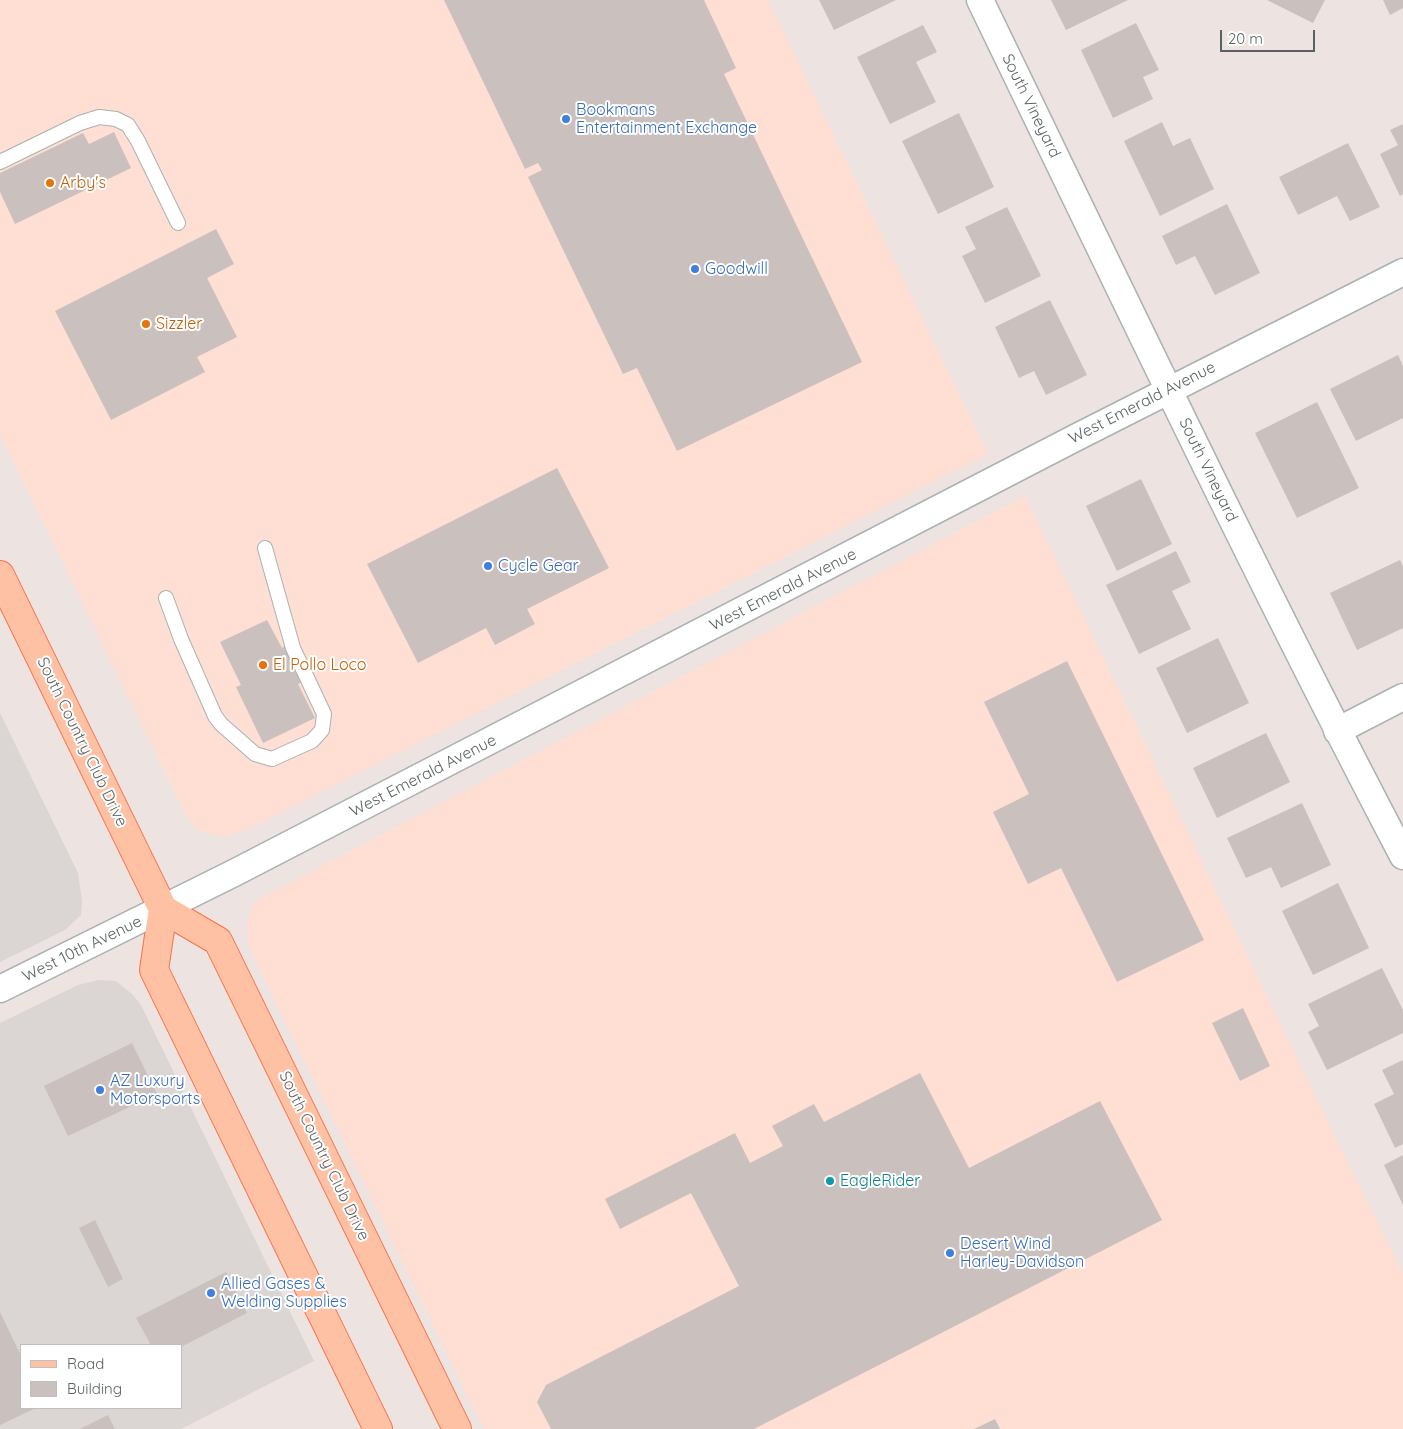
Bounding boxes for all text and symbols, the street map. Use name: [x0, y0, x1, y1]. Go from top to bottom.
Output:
scale bar: [1223, 20, 1318, 52]
text: 20 m: [1228, 29, 1263, 48]
street label: South Vineyard: [998, 51, 1064, 161]
place label: Bookmans Entertainment Exchange: [576, 100, 757, 138]
marker: Bookmans Entertainment Exchange: [560, 113, 572, 125]
place label: Arby's: [60, 173, 106, 193]
marker: Arby's: [44, 177, 56, 189]
place label: Goodwill: [705, 259, 768, 279]
marker: Goodwill: [689, 263, 701, 275]
place label: Sizzler: [156, 314, 202, 334]
marker: Sizzler: [140, 318, 152, 330]
street label: West Emerald Avenue: [1065, 358, 1219, 448]
street label: South Vineyard: [1175, 415, 1241, 525]
street label: West Emerald Avenue: [706, 545, 860, 635]
place label: Cycle Gear: [498, 556, 579, 576]
marker: Cycle Gear: [482, 560, 494, 572]
street label: South Country Club Drive: [33, 654, 131, 830]
place label: El Pollo Loco: [273, 655, 367, 675]
marker: El Pollo Loco: [257, 659, 269, 671]
street label: West Emerald Avenue: [346, 731, 500, 821]
street label: West 10th Avenue: [19, 912, 145, 986]
street label: South Country Club Drive: [275, 1068, 373, 1244]
place label: AZ Luxury Motorsports: [110, 1071, 200, 1109]
marker: AZ Luxury Motorsports: [94, 1084, 106, 1096]
place label: EagleRider: [840, 1171, 920, 1191]
marker: EagleRider: [824, 1175, 836, 1187]
place label: Desert Wind Harley-Davidson: [960, 1234, 1084, 1272]
marker: Desert Wind Harley-Davidson: [944, 1247, 956, 1259]
place label: Allied Gases & Welding Supplies: [221, 1274, 347, 1312]
marker: Allied Gases & Welding Supplies: [205, 1287, 217, 1299]
legend: [20, 1344, 182, 1409]
text: Road: [67, 1354, 104, 1373]
text: Building: [67, 1379, 122, 1398]

